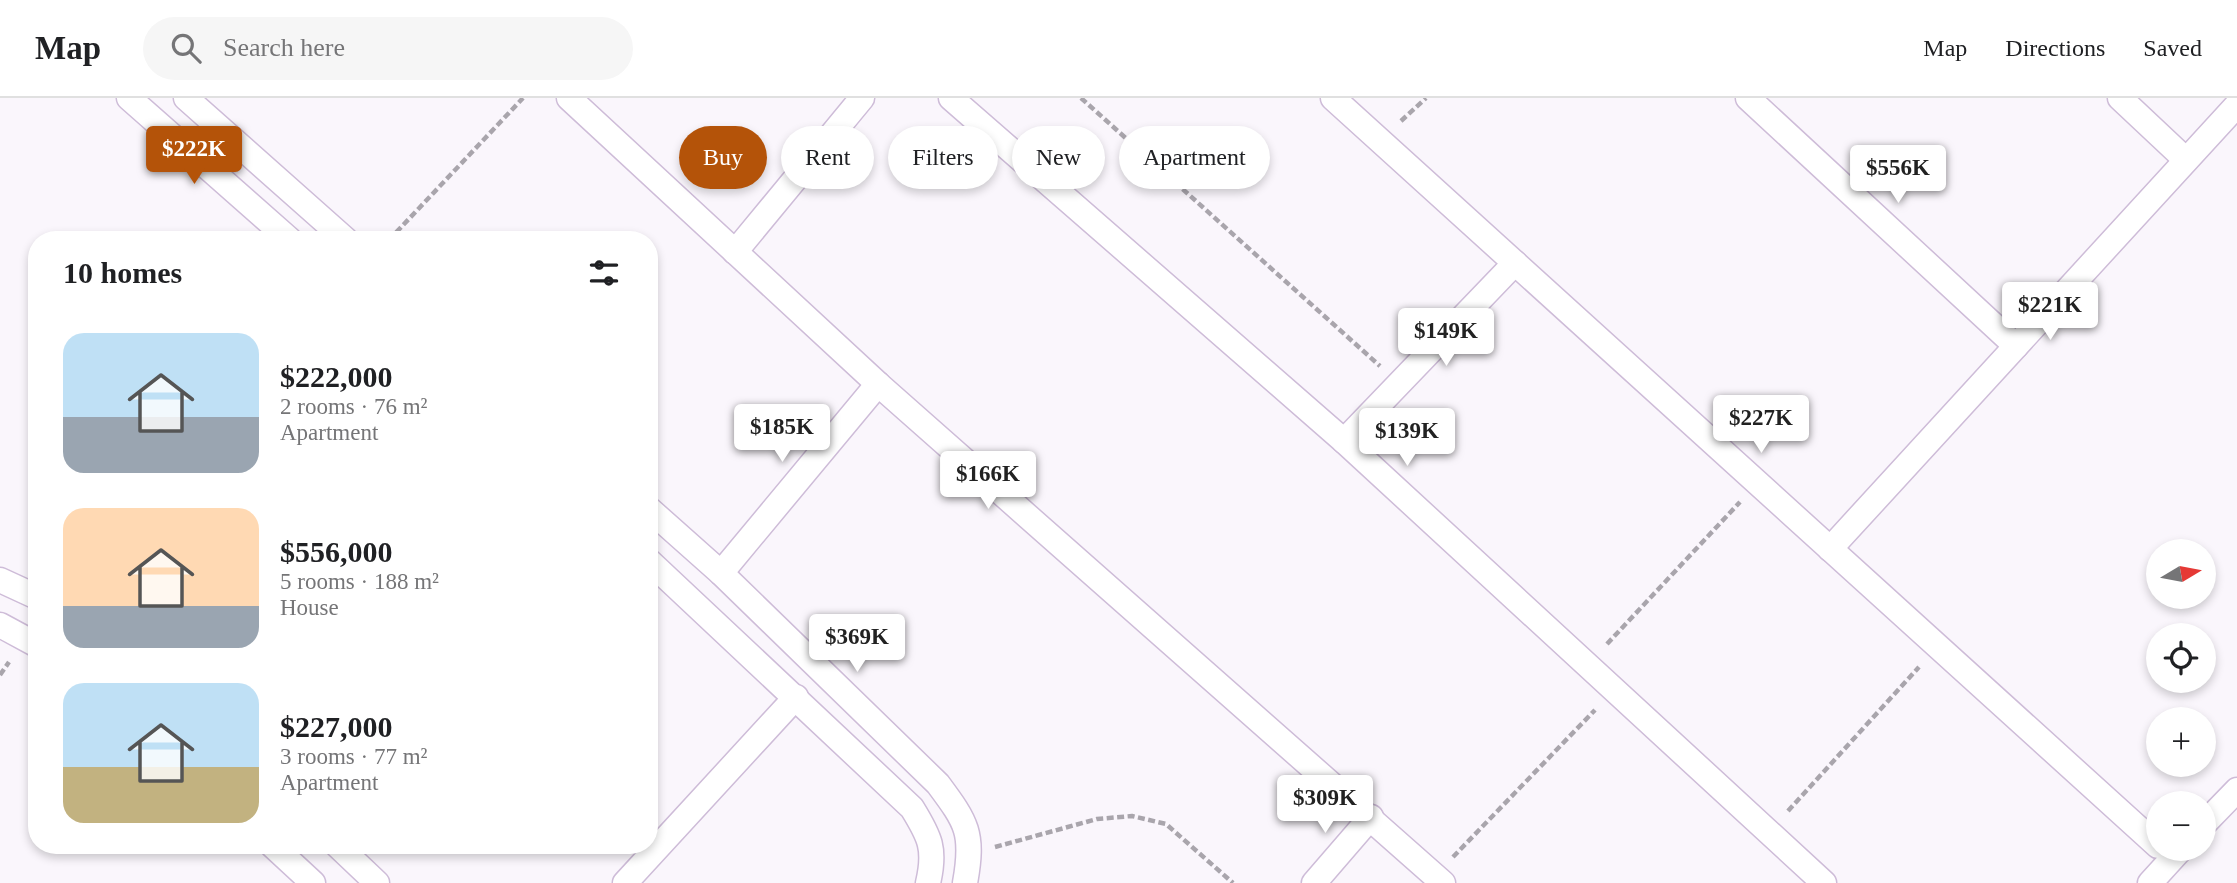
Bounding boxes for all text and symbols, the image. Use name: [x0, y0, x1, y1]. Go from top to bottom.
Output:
search box: [143, 17, 633, 80]
icon: search: [167, 29, 205, 67]
text: Map: [35, 30, 101, 66]
text: Search here: [223, 33, 345, 62]
text: Map: [1923, 35, 1967, 61]
text: Directions: [2005, 35, 2105, 61]
text: Saved: [2143, 35, 2202, 61]
pin: $222K: [145, 126, 243, 186]
chip: Buy: [679, 126, 767, 189]
chip: Rent: [781, 126, 874, 189]
chip: Filters: [888, 126, 998, 189]
chip: New: [1012, 126, 1105, 189]
chip: Apartment: [1119, 126, 1270, 189]
text: $222K: [162, 136, 226, 161]
pin: $556K: [1849, 146, 1947, 205]
text: $556K: [1866, 155, 1930, 180]
icon: filters: [585, 254, 623, 292]
text: 10 homes: [63, 256, 182, 289]
pin: $221K: [2001, 282, 2099, 342]
text: $221K: [2018, 292, 2082, 317]
pin: $149K: [1397, 308, 1495, 368]
text: $149K: [1414, 318, 1478, 343]
text: $222,000: [280, 360, 393, 393]
icon: home: [119, 361, 203, 445]
text: 2 rooms · 76 m²: [280, 394, 427, 419]
pin: $227K: [1712, 396, 1810, 455]
pin: $185K: [733, 404, 831, 464]
text: $227K: [1729, 405, 1793, 430]
pin: $139K: [1358, 408, 1456, 468]
text: $185K: [750, 414, 814, 439]
text: $139K: [1375, 418, 1439, 443]
text: Apartment: [280, 420, 378, 445]
pin: $166K: [939, 452, 1037, 511]
text: $166K: [956, 461, 1020, 486]
text: $556,000: [280, 535, 393, 568]
icon: home: [119, 536, 203, 620]
north arrow: [2146, 539, 2216, 609]
map controls: [2146, 539, 2216, 861]
text: 5 rooms · 188 m²: [280, 569, 439, 594]
text: House: [280, 595, 339, 620]
pin: $369K: [808, 614, 906, 674]
button: locate: [2146, 623, 2216, 693]
text: $369K: [825, 624, 889, 649]
button: +: [2146, 707, 2216, 777]
text: $227,000: [280, 710, 393, 743]
icon: home: [119, 711, 203, 795]
text: 3 rooms · 77 m²: [280, 744, 427, 769]
text: Apartment: [280, 770, 378, 795]
pin: $309K: [1276, 776, 1374, 835]
text: $309K: [1293, 785, 1357, 810]
button: −: [2146, 791, 2216, 861]

